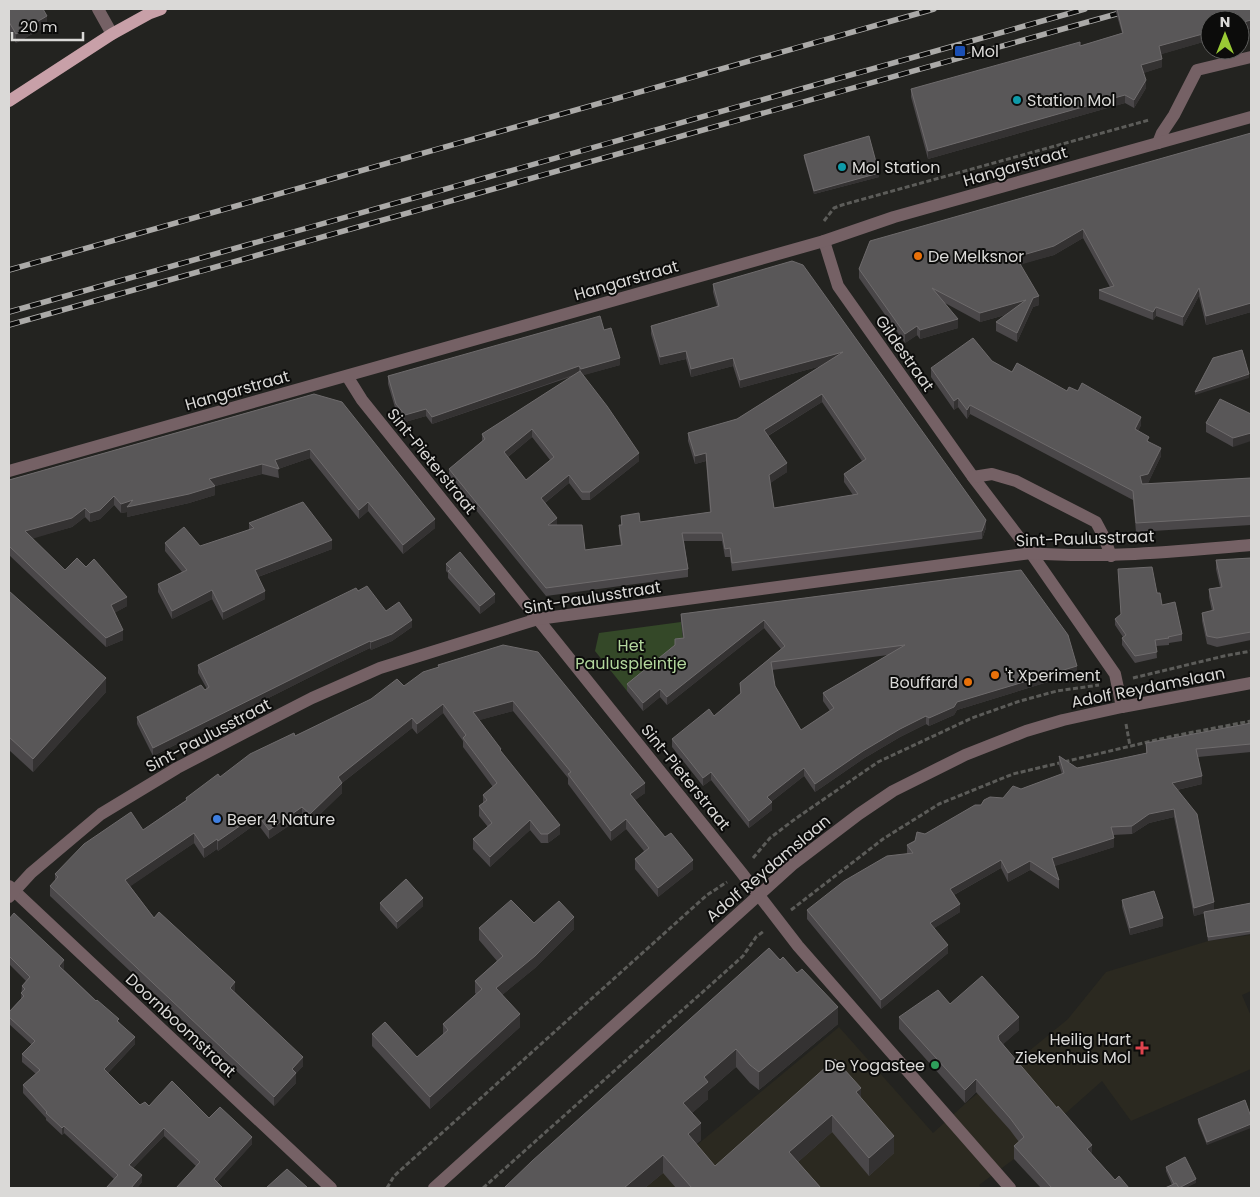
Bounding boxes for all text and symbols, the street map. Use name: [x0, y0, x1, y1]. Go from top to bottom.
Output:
scale bar: [12, 10, 84, 42]
north arrow: [1200, 10, 1250, 60]
text: N: [1220, 12, 1230, 32]
text: 20 m: [20, 16, 58, 37]
place label: Mol: [971, 40, 999, 63]
marker: Mol: [953, 44, 967, 58]
place label: Station Mol: [1027, 89, 1116, 112]
marker: Station Mol: [1011, 94, 1023, 106]
street label: Hangarstraat: [960, 141, 1070, 192]
place label: Mol Station: [852, 156, 941, 179]
marker: Mol Station: [836, 161, 848, 173]
place label: De Melksnor: [928, 245, 1024, 268]
marker: De Melksnor: [912, 250, 924, 262]
street label: Hangarstraat: [571, 255, 681, 306]
street label: Gildestraat: [870, 310, 940, 396]
street label: Hangarstraat: [182, 365, 292, 416]
street label: Sint-Pieterstraat: [382, 403, 482, 519]
street label: Sint-Paulusstraat: [1015, 525, 1155, 552]
street label: Sint-Paulusstraat: [522, 575, 663, 620]
park label: Het Pauluspleintje: [575, 634, 687, 675]
street label: Adolf Reydamslaan: [1069, 661, 1227, 714]
place label: 't Xperiment: [1005, 664, 1101, 687]
marker: 't Xperiment: [989, 669, 1001, 681]
place label: Bouffard: [890, 671, 958, 694]
marker: Bouffard: [962, 676, 974, 688]
street label: Sint-Paulusstraat: [142, 693, 275, 778]
street label: Sint-Pieterstraat: [636, 719, 736, 835]
place label: Beer 4 Nature: [227, 808, 335, 831]
street label: Adolf Reydamslaan: [701, 809, 836, 927]
marker: Beer 4 Nature: [211, 813, 223, 825]
street label: Doornboomstraat: [120, 968, 241, 1083]
place label: Heilig Hart Ziekenhuis Mol: [1015, 1028, 1131, 1069]
marker: Heilig Hart Ziekenhuis Mol: [1135, 1041, 1149, 1055]
place label: De Yogastee: [824, 1054, 925, 1077]
marker: De Yogastee: [929, 1059, 941, 1071]

